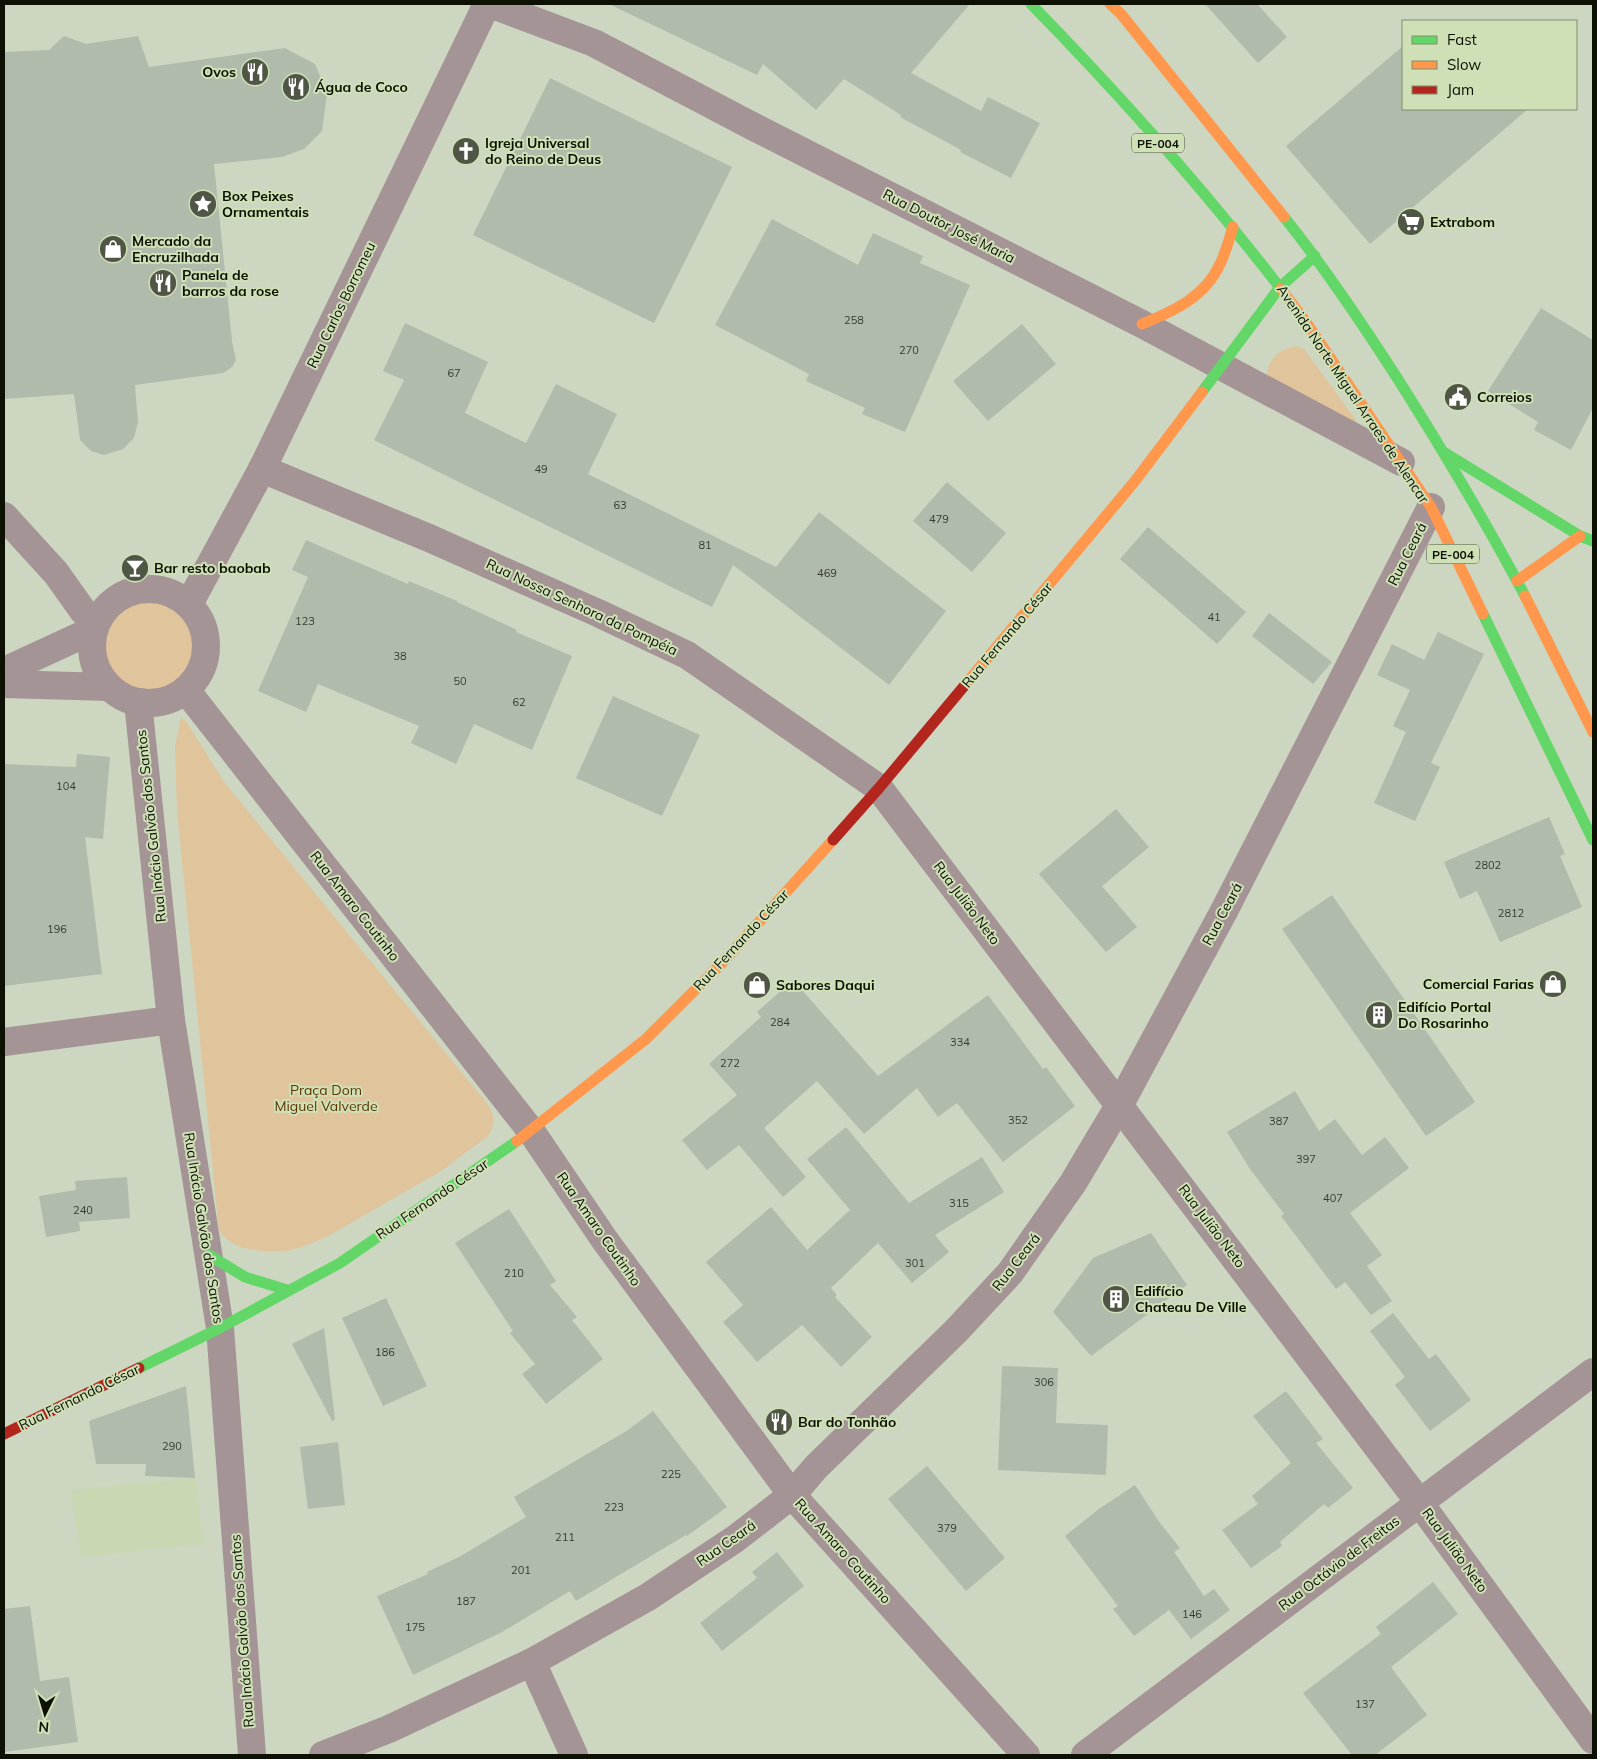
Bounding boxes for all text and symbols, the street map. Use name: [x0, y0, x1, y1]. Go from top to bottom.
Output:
legend: [1402, 20, 1577, 110]
text: Fast: [1447, 30, 1477, 49]
text: Slow: [1447, 55, 1481, 74]
restaurant icon: Ovos: [240, 57, 270, 87]
place label: Ovos: [202, 63, 236, 81]
restaurant icon: Água de Coco: [281, 72, 311, 102]
place label: Água de Coco: [315, 78, 408, 96]
text: Jam: [1447, 80, 1474, 99]
place label: Igreja Universal do Reino de Deus: [485, 134, 601, 168]
road number: PE-004: [1132, 134, 1184, 152]
church icon: Igreja Universal do Reino de Deus: [451, 136, 481, 166]
street label: Rua Doutor José Maria: [880, 185, 1018, 267]
place label: Box Peixes Ornamentais: [222, 187, 309, 221]
place icon: Box Peixes Ornamentais: [188, 189, 218, 219]
supermarket icon: Extrabom: [1396, 207, 1426, 237]
place label: Extrabom: [1430, 213, 1495, 231]
place label: Mercado da Encruzilhada: [132, 232, 219, 266]
shop icon: Mercado da Encruzilhada: [98, 234, 128, 264]
street label: Rua Carlos Borromeu: [303, 239, 379, 371]
place label: Panela de barros da rose: [182, 266, 279, 300]
restaurant icon: Panela de barros da rose: [148, 268, 178, 298]
street label: Avenida Norte Miguel Arraes de Alencar: [1273, 281, 1434, 507]
house number: 258: [844, 313, 864, 327]
house number: 270: [899, 343, 919, 357]
house number: 67: [447, 366, 461, 380]
public building icon: Correios: [1443, 382, 1473, 412]
place label: Correios: [1477, 388, 1532, 406]
house number: 49: [534, 462, 548, 476]
house number: 63: [613, 498, 627, 512]
house number: 479: [929, 512, 949, 526]
street label: Rua Ceará: [1383, 519, 1431, 589]
house number: 81: [698, 538, 712, 552]
road number: PE-004: [1427, 544, 1479, 564]
bar icon: Bar resto baobab: [120, 553, 150, 583]
street label: Rua Nossa Senhora da Pompéia: [483, 555, 681, 659]
place label: Bar resto baobab: [154, 559, 271, 577]
house number: 469: [817, 566, 837, 580]
street label: Rua Fernando César: [958, 578, 1057, 691]
house number: 41: [1207, 610, 1221, 624]
house number: 123: [295, 614, 315, 628]
house number: 38: [393, 649, 407, 663]
house number: 50: [453, 674, 467, 688]
house number: 62: [512, 695, 526, 709]
street label: Rua Inácio Galvão dos Santos: [132, 729, 170, 923]
house number: 104: [56, 779, 76, 793]
street label: Rua Amaro Coutinho: [306, 847, 404, 965]
street label: Rua Julião Neto: [930, 858, 1004, 948]
house number: 2802: [1475, 858, 1502, 872]
street label: Rua Ceará: [1198, 880, 1246, 948]
street label: Rua Fernando César: [689, 885, 793, 994]
house number: 2812: [1498, 906, 1525, 920]
house number: 196: [47, 922, 67, 936]
shop icon: Comercial Farias: [1538, 969, 1568, 999]
shop icon: Sabores Daqui: [742, 970, 772, 1000]
place label: Comercial Farias: [1423, 975, 1534, 993]
place label: Sabores Daqui: [776, 976, 875, 994]
place label: Edifício Portal Do Rosarinho: [1398, 998, 1491, 1032]
building icon: Edifício Portal Do Rosarinho: [1364, 1000, 1394, 1030]
house number: 284: [770, 1015, 790, 1029]
house number: 334: [950, 1035, 970, 1049]
house number: 272: [720, 1056, 740, 1070]
park label: Praça Dom Miguel Valverde: [274, 1081, 378, 1115]
house number: 352: [1008, 1113, 1028, 1127]
house number: 387: [1269, 1114, 1289, 1128]
street label: Rua Inácio Galvão dos Santos: [180, 1131, 228, 1325]
house number: 397: [1296, 1152, 1316, 1166]
street label: Rua Fernando César: [372, 1154, 493, 1243]
street label: Rua Amaro Coutinho: [553, 1168, 645, 1290]
street label: Rua Julião Neto: [1175, 1181, 1249, 1271]
house number: 407: [1323, 1191, 1343, 1205]
house number: 315: [949, 1196, 969, 1210]
house number: 240: [73, 1203, 93, 1217]
street label: Rua Ceará: [988, 1230, 1044, 1294]
house number: 301: [905, 1256, 925, 1270]
house number: 210: [504, 1266, 524, 1280]
place label: Edifício Chateau De Ville: [1135, 1282, 1247, 1316]
building icon: Edifício Chateau De Ville: [1101, 1284, 1131, 1314]
house number: 186: [375, 1345, 395, 1359]
street label: Rua Fernando César: [16, 1360, 143, 1434]
house number: 306: [1034, 1375, 1054, 1389]
restaurant icon: Bar do Tonhão: [764, 1407, 794, 1437]
place label: Bar do Tonhão: [798, 1413, 896, 1431]
house number: 290: [162, 1439, 182, 1453]
house number: 225: [661, 1467, 681, 1481]
street label: Rua Amaro Coutinho: [791, 1495, 895, 1607]
house number: 223: [604, 1500, 624, 1514]
street label: Rua Julião Neto: [1418, 1504, 1492, 1596]
street label: Rua Octávio de Freitas: [1275, 1512, 1403, 1614]
street label: Rua Ceará: [693, 1516, 759, 1570]
house number: 379: [937, 1521, 957, 1535]
house number: 211: [555, 1530, 575, 1544]
street label: Rua Inácio Galvão dos Santos: [226, 1534, 258, 1728]
house number: 201: [511, 1563, 531, 1577]
house number: 187: [456, 1594, 476, 1608]
house number: 146: [1182, 1607, 1202, 1621]
house number: 175: [405, 1620, 425, 1634]
north arrow: [20, 1689, 70, 1739]
house number: 137: [1355, 1697, 1375, 1711]
text: N: [38, 1718, 50, 1736]

